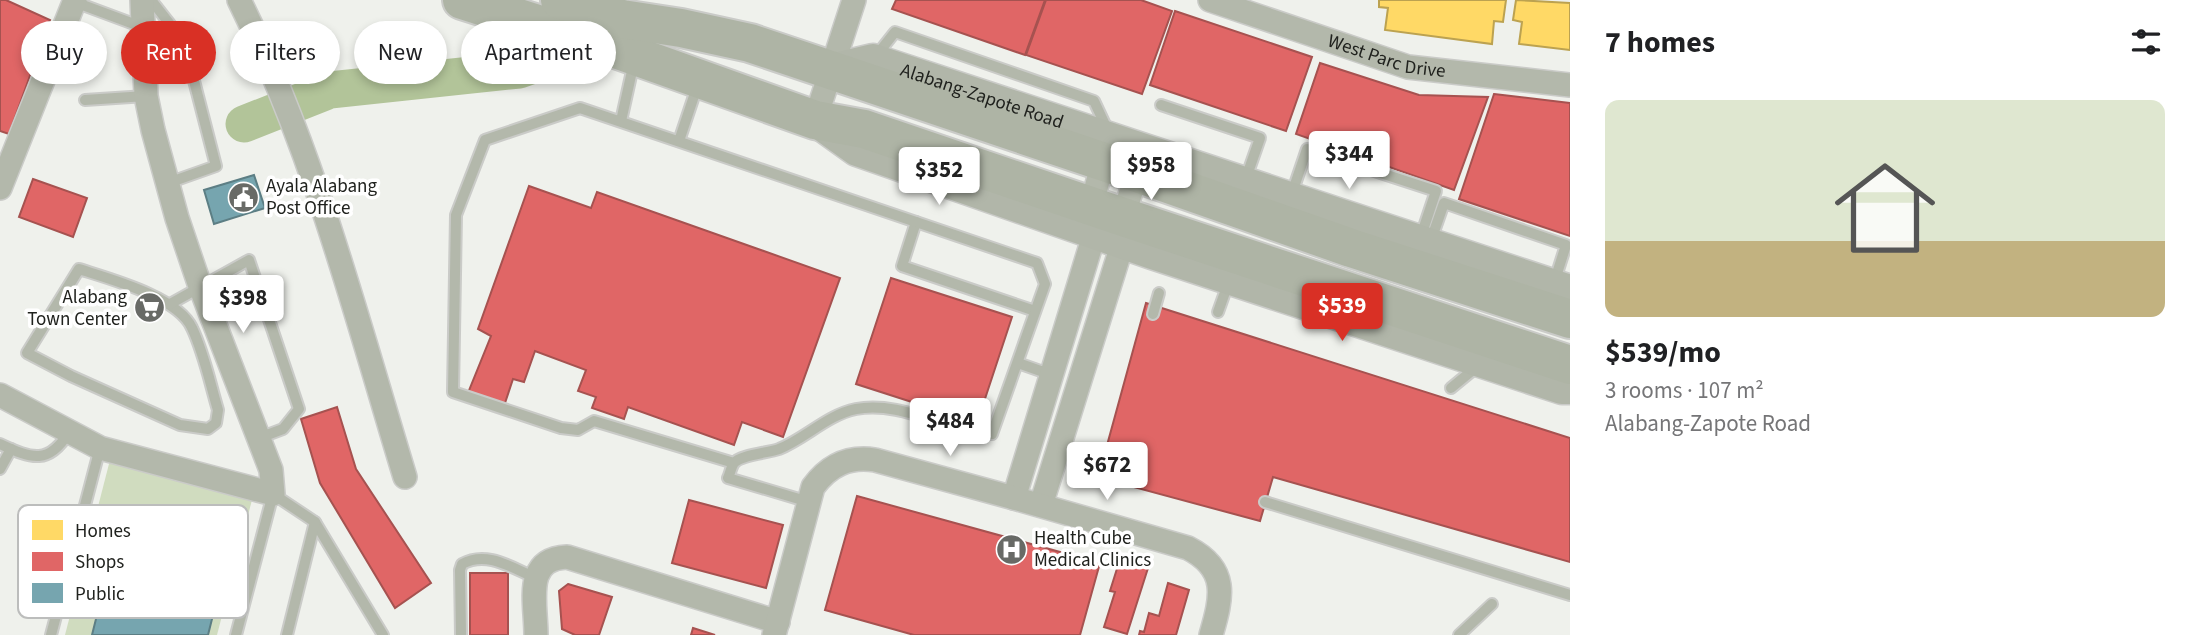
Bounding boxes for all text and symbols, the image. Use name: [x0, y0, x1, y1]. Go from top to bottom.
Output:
chip: Buy: [21, 21, 107, 84]
chip: Rent: [121, 21, 216, 84]
chip: Filters: [230, 21, 340, 84]
chip: New: [354, 21, 447, 84]
chip: Apartment: [461, 21, 616, 84]
text: 7 homes: [1605, 21, 1715, 64]
icon: filters: [2127, 23, 2165, 61]
street label: West Parc Drive: [1324, 27, 1447, 85]
street label: Alabang-Zapote Road: [897, 57, 1067, 136]
pin: $344: [1308, 132, 1390, 191]
text: $344: [1325, 137, 1373, 170]
pin: $958: [1110, 142, 1192, 202]
icon: home: [1822, 145, 1948, 271]
pin: $352: [898, 148, 980, 207]
text: $958: [1127, 148, 1175, 181]
text: $352: [915, 153, 963, 186]
place label: Ayala Alabang Post Office: [266, 173, 377, 222]
public building icon: Ayala Alabang Post Office: [226, 180, 260, 214]
pin: $398: [202, 276, 284, 335]
text: $398: [219, 281, 267, 314]
place label: Alabang Town Center: [27, 284, 127, 333]
pin: $539: [1301, 284, 1383, 343]
text: $539: [1318, 289, 1366, 322]
supermarket icon: Alabang Town Center: [133, 291, 167, 325]
text: $539/mo: [1605, 331, 1721, 374]
text: 3 rooms · 107 m²: [1605, 374, 1764, 407]
pin: $484: [909, 398, 991, 458]
text: $484: [926, 404, 974, 437]
text: Alabang-Zapote Road: [1605, 407, 1811, 440]
pin: $672: [1066, 442, 1148, 502]
text: $672: [1083, 448, 1131, 481]
legend: [18, 505, 248, 618]
text: Homes: [75, 518, 131, 545]
place label: Health Cube Medical Clinics: [1034, 525, 1151, 574]
hospital icon: Health Cube Medical Clinics: [994, 532, 1028, 566]
text: Shops: [75, 549, 124, 576]
text: Public: [75, 581, 125, 608]

